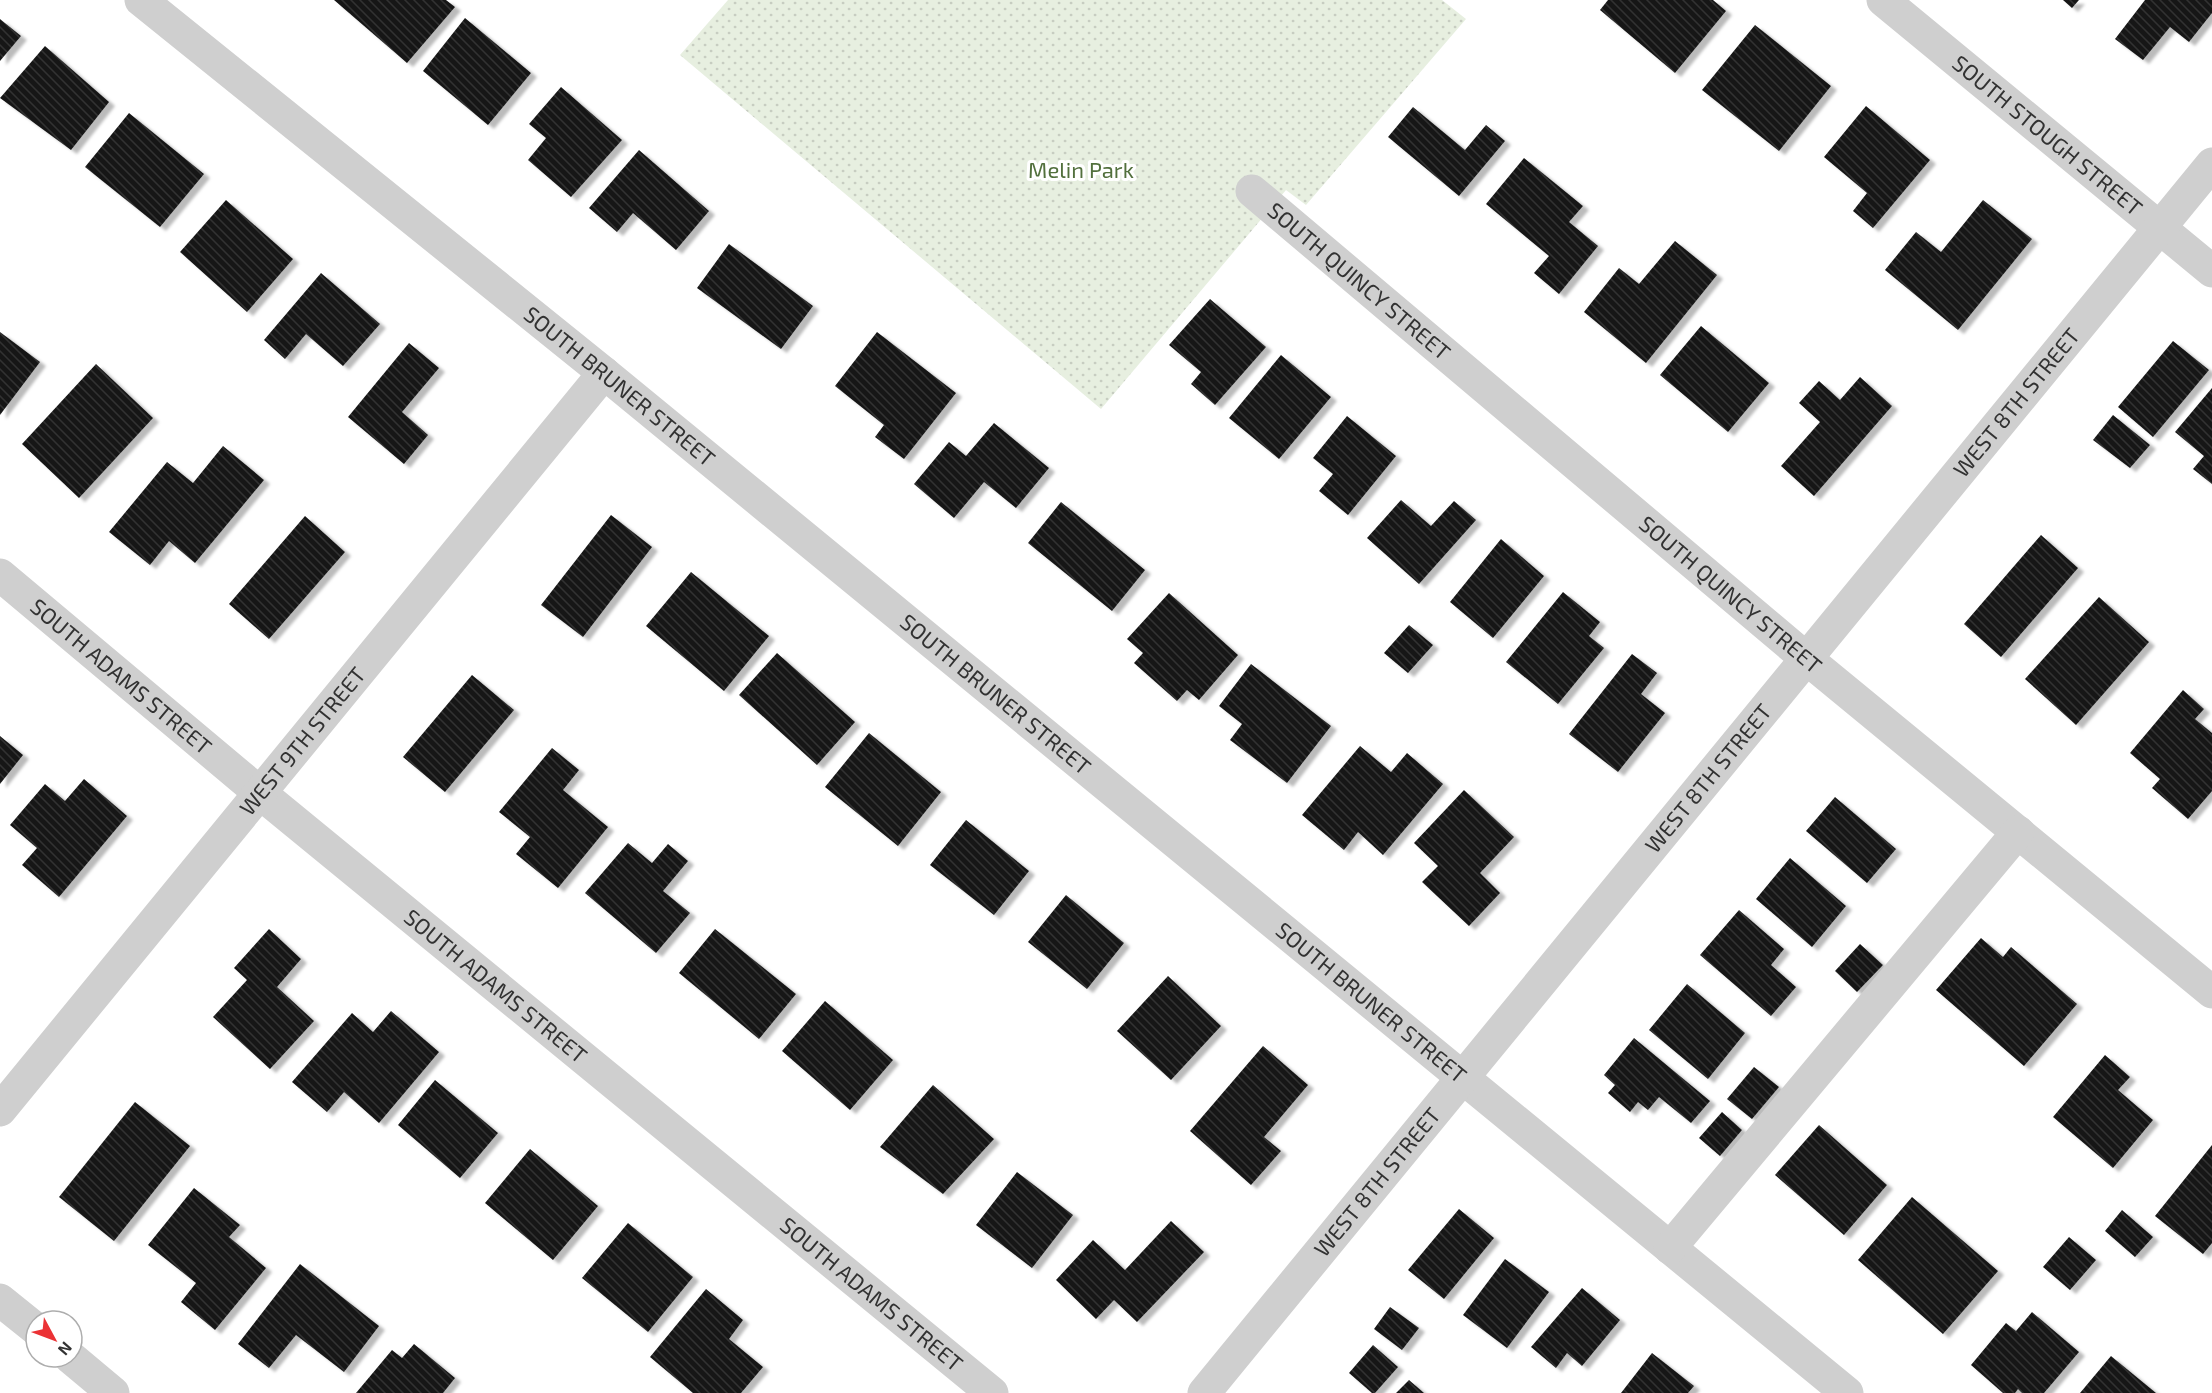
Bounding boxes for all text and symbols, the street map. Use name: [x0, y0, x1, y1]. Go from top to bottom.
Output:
street label: SOUTH STOUGH STREET: [1948, 49, 2148, 220]
park label: Melin Park: [1028, 156, 1134, 182]
street label: SOUTH QUINCY STREET: [1263, 196, 1456, 365]
street label: SOUTH BRUNER STREET: [519, 300, 721, 471]
street label: WEST 8TH STREET: [1947, 322, 2084, 482]
street label: SOUTH QUINCY STREET: [1635, 510, 1828, 678]
street label: SOUTH ADAMS STREET: [26, 592, 218, 759]
street label: SOUTH BRUNER STREET: [896, 608, 1097, 779]
street label: WEST 9TH STREET: [233, 661, 370, 820]
street label: WEST 8TH STREET: [1639, 698, 1776, 857]
street label: SOUTH ADAMS STREET: [400, 903, 593, 1068]
street label: SOUTH BRUNER STREET: [1271, 916, 1472, 1088]
street label: WEST 8TH STREET: [1308, 1101, 1445, 1261]
street label: SOUTH ADAMS STREET: [776, 1211, 969, 1376]
north arrow: [24, 1309, 84, 1369]
text: N: [55, 1339, 77, 1360]

